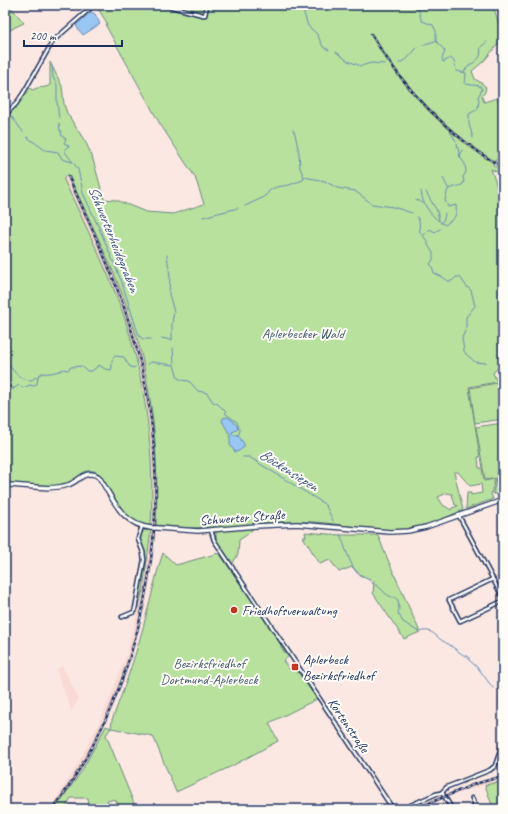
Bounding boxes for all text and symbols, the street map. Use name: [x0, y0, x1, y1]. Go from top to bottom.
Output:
scale bar: [24, 22, 122, 48]
text: 200 m: [30, 28, 57, 44]
water label: Schwerterheidegraben: [84, 183, 144, 296]
park label: Aplerbecker Wald: [262, 325, 346, 342]
water label: Böckensiepen: [256, 445, 323, 497]
street label: Schwerter Straße: [199, 506, 286, 529]
place label: Friedhofsverwaltung: [242, 602, 338, 619]
marker: Friedhofsverwaltung: [229, 605, 239, 615]
place label: Aplerbeck Bezirksfriedhof: [303, 651, 378, 684]
park label: Bezirksfriedhof Dortmund-Aplerbeck: [160, 655, 258, 688]
marker: Aplerbeck Bezirksfriedhof: [290, 662, 300, 672]
street label: Kortenstraße: [324, 695, 374, 757]

